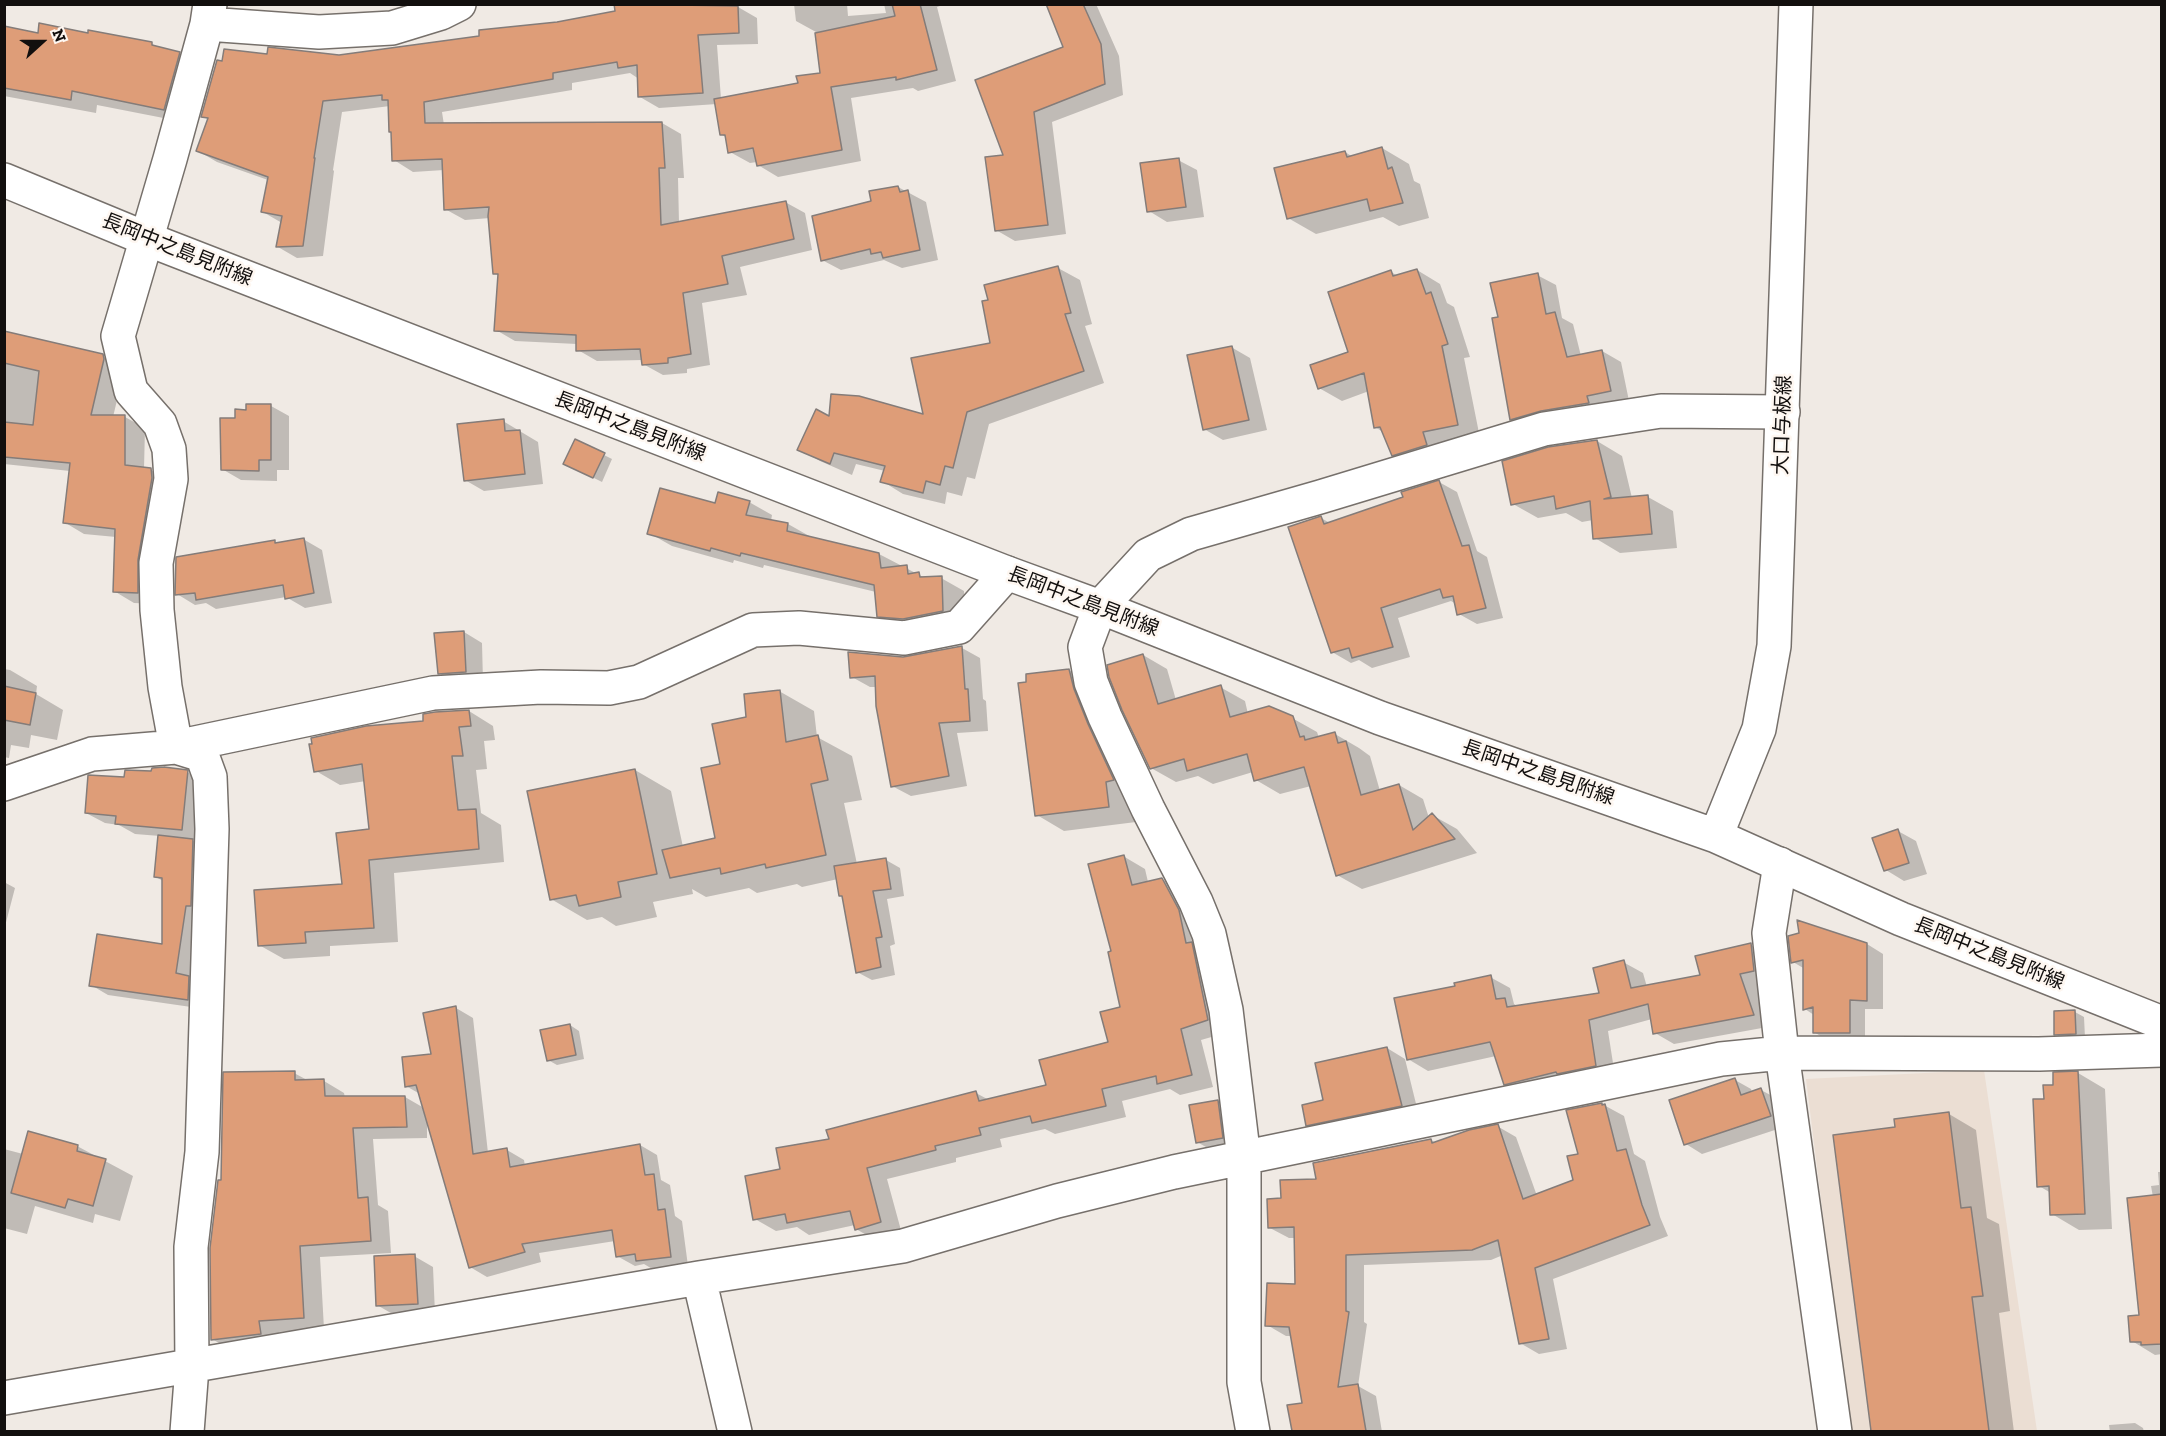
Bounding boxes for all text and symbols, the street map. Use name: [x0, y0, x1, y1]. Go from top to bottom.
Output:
north arrow: [12, 12, 72, 72]
text: N: [48, 26, 70, 44]
street label: 長岡中之島見附線: [98, 209, 256, 291]
street label: 大口与板線: [1769, 375, 1797, 475]
street label: 長岡中之島見附線: [551, 387, 709, 467]
street label: 長岡中之島見附線: [1004, 562, 1162, 642]
street label: 長岡中之島見附線: [1458, 736, 1618, 810]
street label: 長岡中之島見附線: [1910, 913, 2068, 995]

